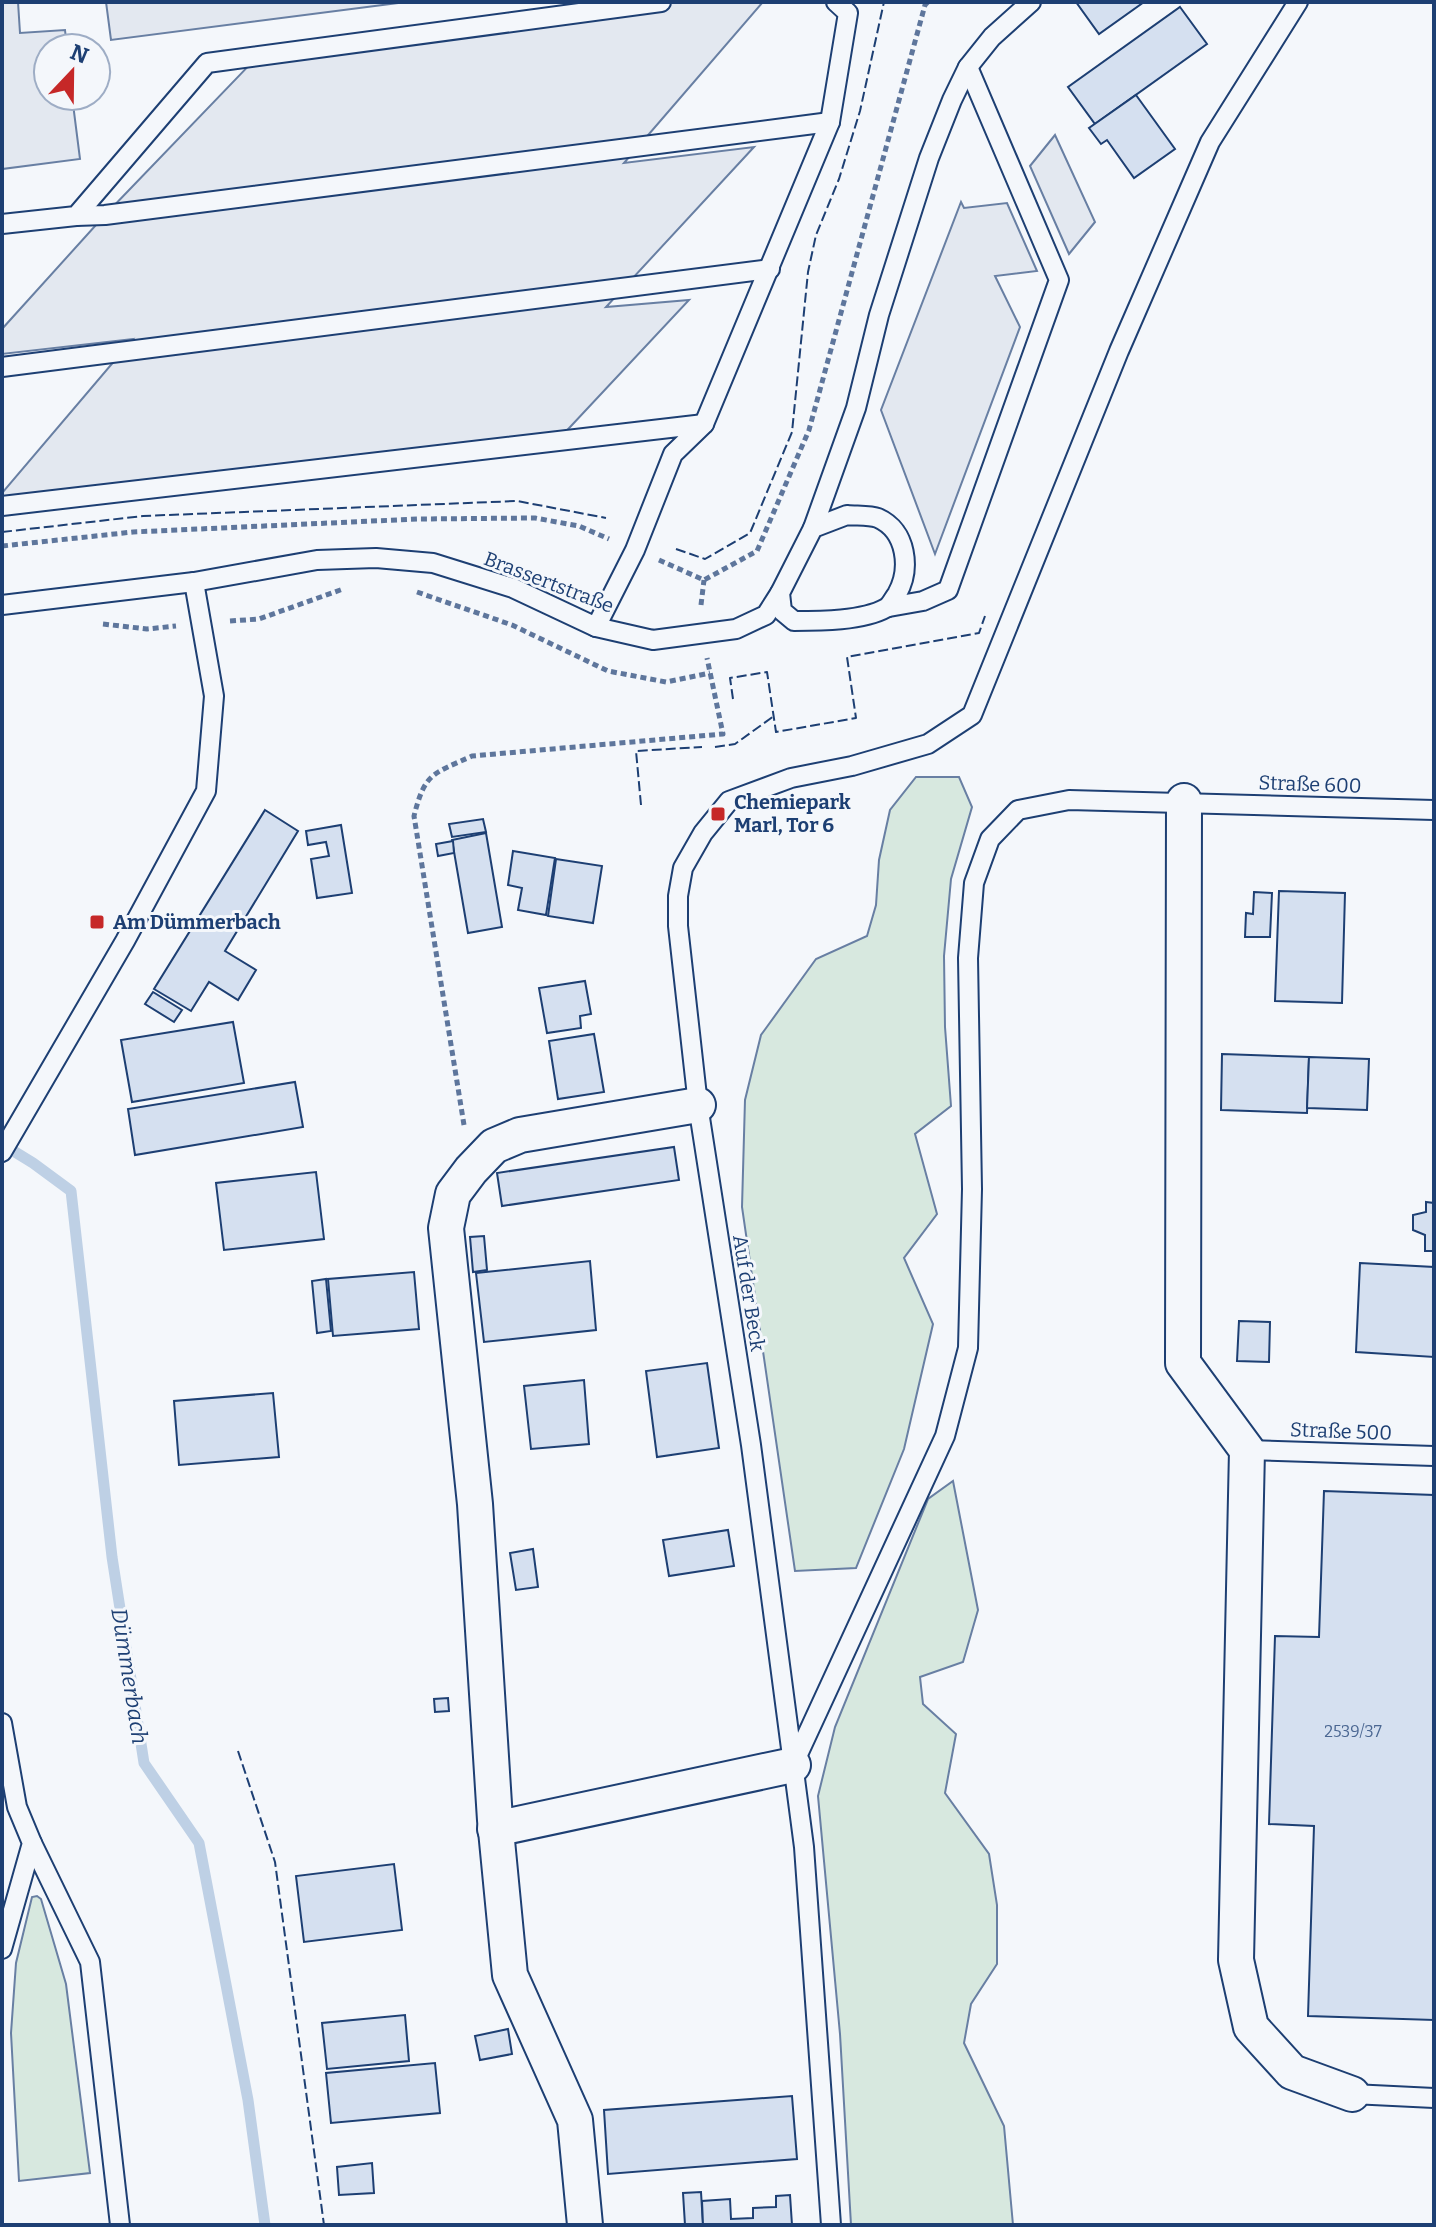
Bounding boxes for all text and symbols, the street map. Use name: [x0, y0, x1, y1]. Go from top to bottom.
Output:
north arrow: [32, 32, 112, 112]
text: N: [66, 38, 92, 70]
street label: Brassertstraße: [481, 546, 617, 618]
street label: Straße 600: [1258, 770, 1362, 798]
place label: Chemiepark Marl, Tor 6: [734, 790, 851, 837]
marker: Chemiepark Marl, Tor 6: [709, 805, 727, 823]
place label: Am Dümmerbach: [113, 910, 281, 934]
marker: Am Dümmerbach: [88, 913, 106, 931]
street label: Auf der Beck: [728, 1233, 770, 1354]
street label: Straße 500: [1290, 1417, 1392, 1445]
water label: Dümmerbach: [105, 1606, 154, 1746]
house number: 2539/37: [1324, 1722, 1382, 1741]

